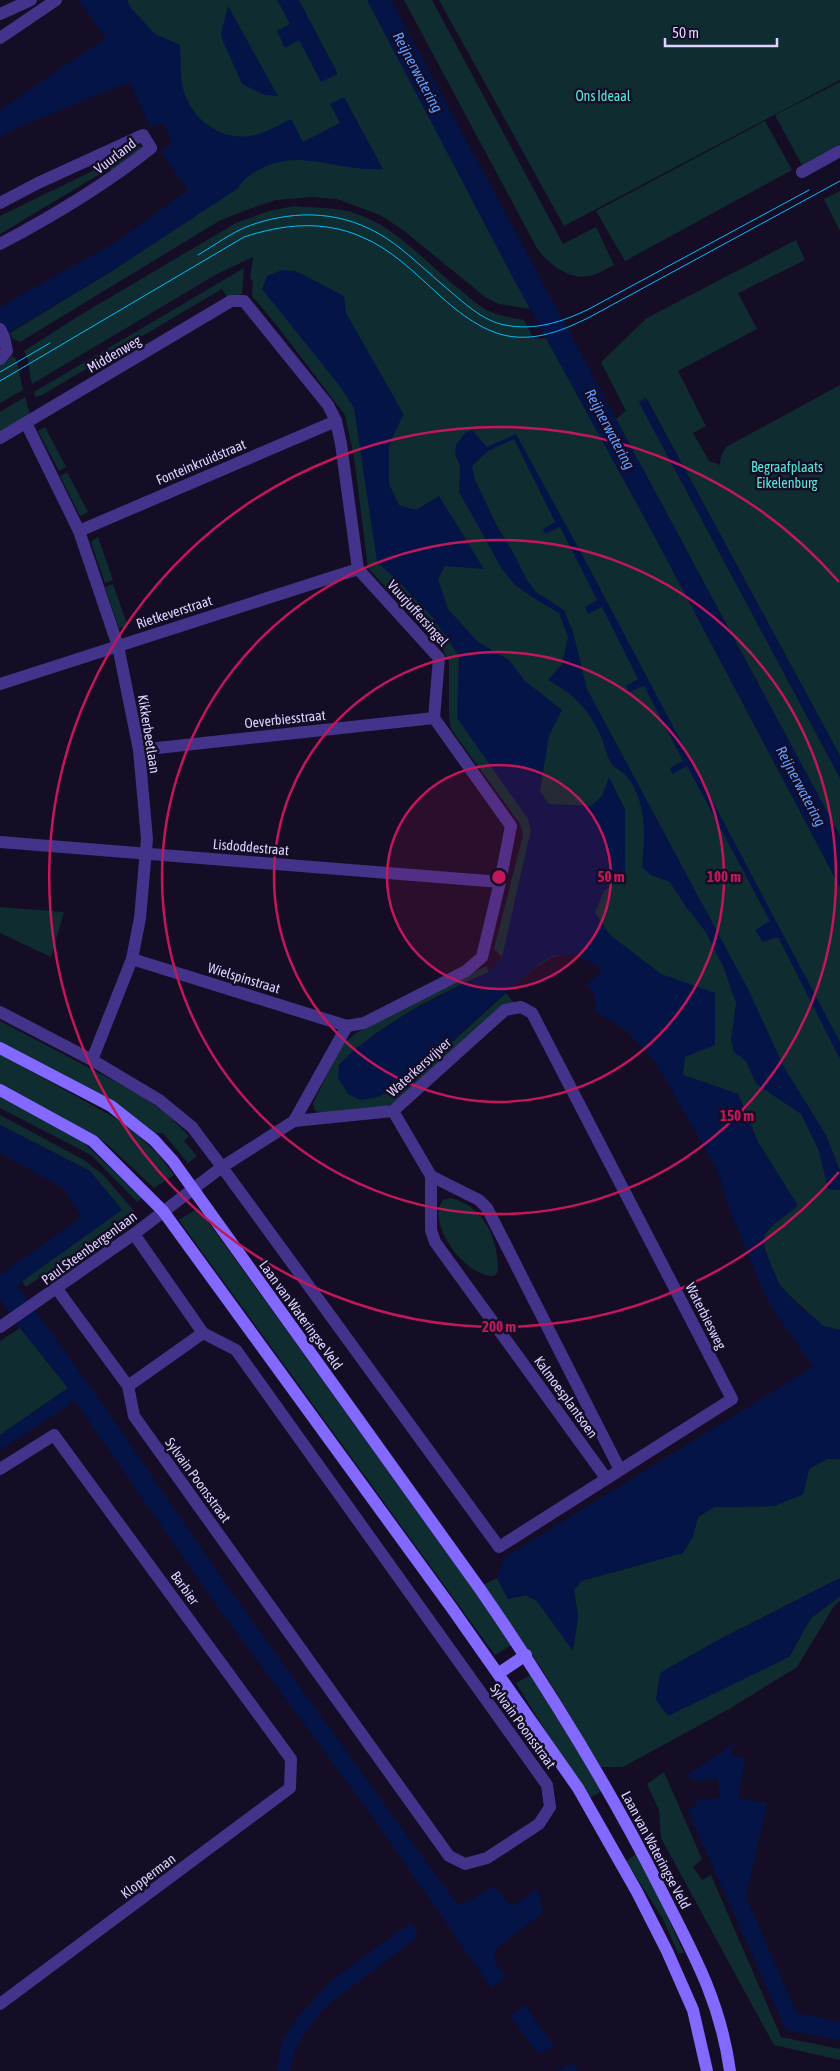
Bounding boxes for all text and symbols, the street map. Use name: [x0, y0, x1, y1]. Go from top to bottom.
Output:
scale bar: [665, 15, 778, 47]
text: 50 m: [672, 24, 699, 41]
water label: Reijnerwatering: [390, 29, 446, 115]
park label: Ons Ideaal: [575, 88, 631, 104]
street label: Vuurland: [91, 135, 139, 177]
street label: Middenweg: [84, 332, 144, 376]
water label: Reijnerwatering: [582, 386, 638, 472]
street label: Fonteinkruidstraat: [154, 436, 248, 488]
park label: Begraafplaats Eikelenburg: [751, 459, 823, 491]
street label: Vuurjuffersingel: [384, 577, 452, 649]
street label: Rietkeverstraat: [134, 592, 214, 632]
street label: Kikkerbeetlaan: [135, 694, 163, 774]
street label: Oeverbiesstraat: [244, 707, 326, 731]
water label: Reijnerwatering: [773, 743, 829, 829]
street label: Lisdoddestraat: [212, 836, 290, 858]
centre of rings: [490, 868, 508, 886]
text: 50 m: [598, 868, 625, 885]
text: 100 m: [707, 868, 741, 885]
street label: Wielspinstraat: [206, 959, 282, 997]
street label: Waterkersvijver: [384, 1034, 455, 1100]
text: 150 m: [720, 1107, 754, 1124]
street label: Paul Steenbergenlaan: [38, 1208, 140, 1288]
street label: Laan van Wateringse Veld: [256, 1257, 346, 1373]
street label: Waterbiesweg: [682, 1280, 730, 1352]
text: 200 m: [482, 1318, 516, 1335]
street label: Kalmoesplantsoen: [531, 1353, 601, 1441]
street label: Sylvain Poonsstraat: [162, 1435, 234, 1525]
street label: Barbier: [167, 1568, 203, 1609]
street label: Sylvain Poonsstraat: [487, 1681, 559, 1771]
street label: Laan van Wateringse Veld: [618, 1788, 694, 1912]
street label: Klopperman: [118, 1850, 178, 1902]

